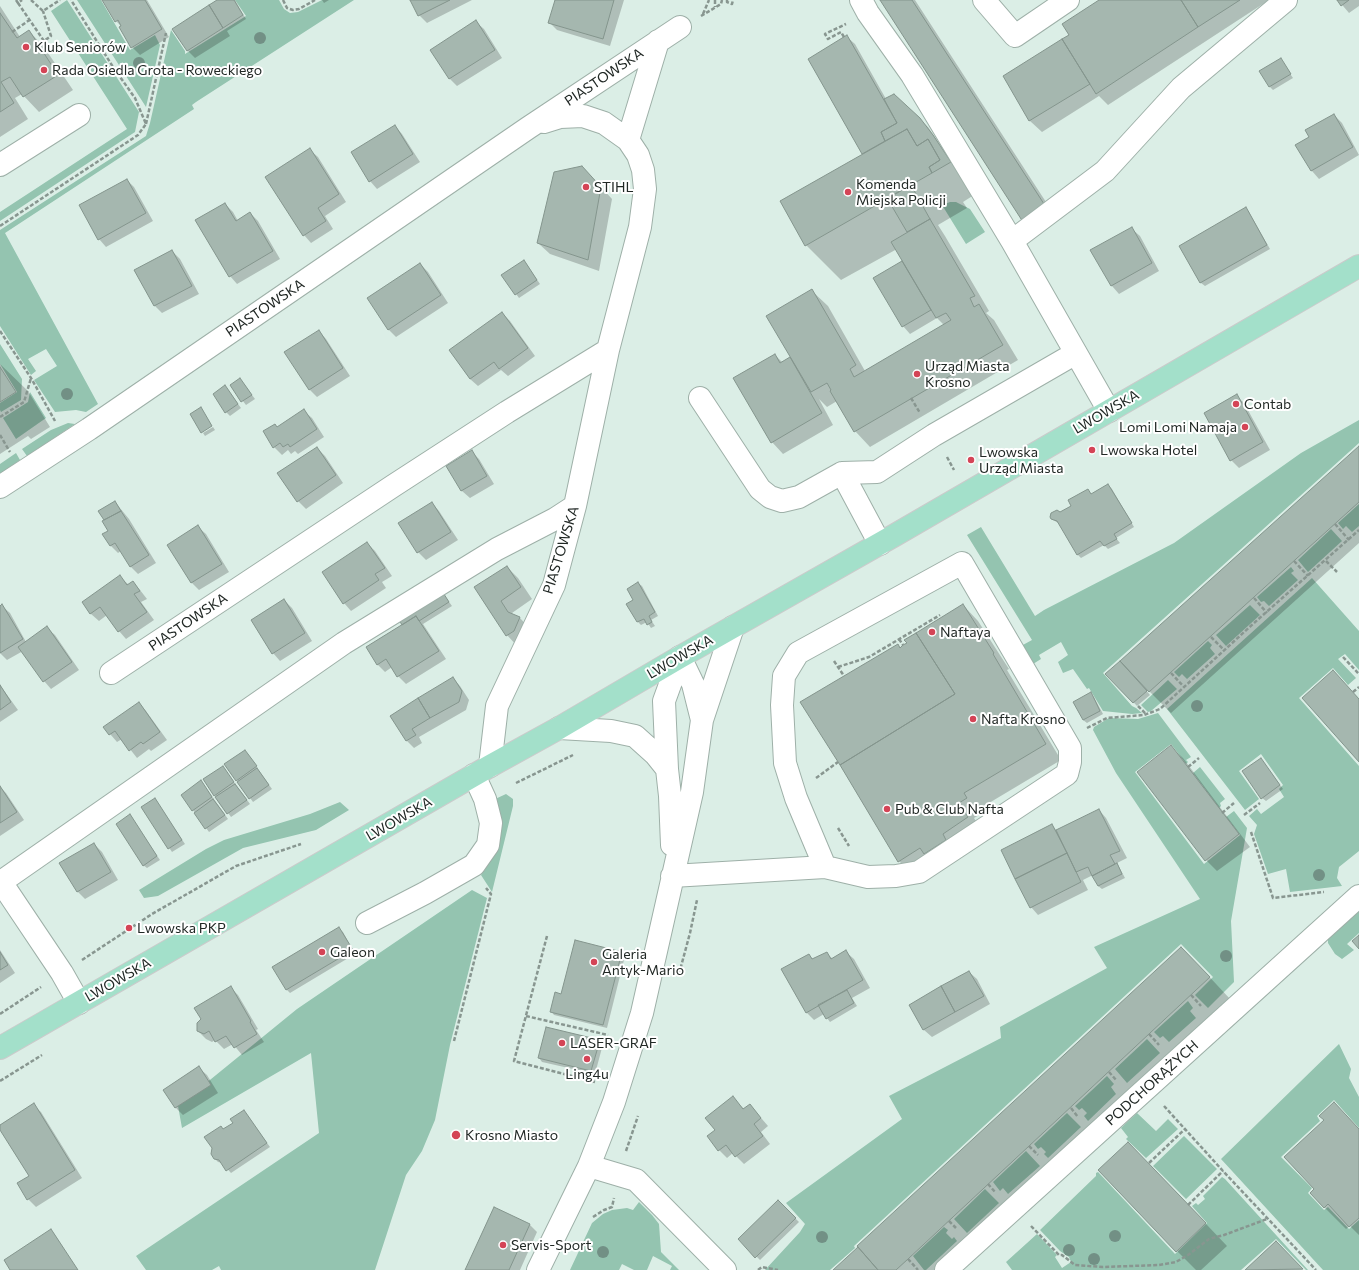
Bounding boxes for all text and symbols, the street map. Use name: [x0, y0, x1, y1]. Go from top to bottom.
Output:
place label: Klub Seniorów: [34, 39, 126, 55]
marker: Klub Seniorów: [21, 42, 31, 52]
street label: PIASTOWSKA: [561, 45, 647, 109]
place label: Rada Osiedla Grota - Roweckiego: [52, 62, 262, 78]
marker: Rada Osiedla Grota - Roweckiego: [39, 65, 49, 75]
place label: Komenda Miejska Policji: [856, 176, 946, 208]
place label: STIHL: [594, 179, 633, 195]
marker: STIHL: [581, 182, 591, 192]
marker: Komenda Miejska Policji: [843, 187, 853, 197]
street label: PIASTOWSKA: [222, 276, 308, 340]
place label: Urząd Miasta Krosno: [925, 358, 1010, 390]
marker: Urząd Miasta Krosno: [912, 369, 922, 379]
street label: LWOWSKA: [1070, 386, 1142, 438]
place label: Contab: [1244, 396, 1291, 412]
marker: Contab: [1231, 399, 1241, 409]
place label: Lomi Lomi Namaja: [1119, 419, 1237, 435]
marker: Lomi Lomi Namaja: [1240, 422, 1250, 432]
place label: Lwowska Hotel: [1100, 442, 1197, 458]
place label: Lwowska Urząd Miasta: [979, 444, 1064, 476]
marker: Lwowska Hotel: [1087, 445, 1097, 455]
marker: Lwowska Urząd Miasta: [966, 455, 976, 465]
street label: PIASTOWSKA: [540, 504, 582, 596]
street label: PIASTOWSKA: [145, 590, 231, 654]
place label: Naftaya: [940, 624, 991, 640]
marker: Naftaya: [927, 627, 937, 637]
street label: LWOWSKA: [644, 631, 716, 683]
place label: Nafta Krosno: [981, 711, 1066, 727]
marker: Nafta Krosno: [968, 714, 978, 724]
street label: LWOWSKA: [363, 793, 435, 845]
place label: Pub & Club Nafta: [895, 801, 1004, 817]
marker: Pub & Club Nafta: [882, 804, 892, 814]
place label: Lwowska PKP: [137, 920, 226, 936]
marker: Lwowska PKP: [124, 923, 134, 933]
place label: Galeon: [330, 944, 375, 960]
place label: Galeria Antyk-Mario: [602, 946, 684, 978]
marker: Galeon: [317, 947, 327, 957]
street label: LWOWSKA: [82, 954, 154, 1006]
marker: Galeria Antyk-Mario: [589, 957, 599, 967]
place label: LASER-GRAF: [570, 1035, 657, 1051]
street label: PODCHORĄŻYCH: [1102, 1037, 1202, 1129]
marker: LASER-GRAF: [557, 1038, 567, 1048]
marker: Ling4u: [582, 1054, 592, 1064]
place label: Ling4u: [565, 1066, 609, 1082]
place label: Krosno Miasto: [465, 1127, 558, 1143]
marker: Krosno Miasto: [450, 1129, 462, 1141]
place label: Servis-Sport: [511, 1237, 591, 1253]
marker: Servis-Sport: [498, 1240, 508, 1250]

